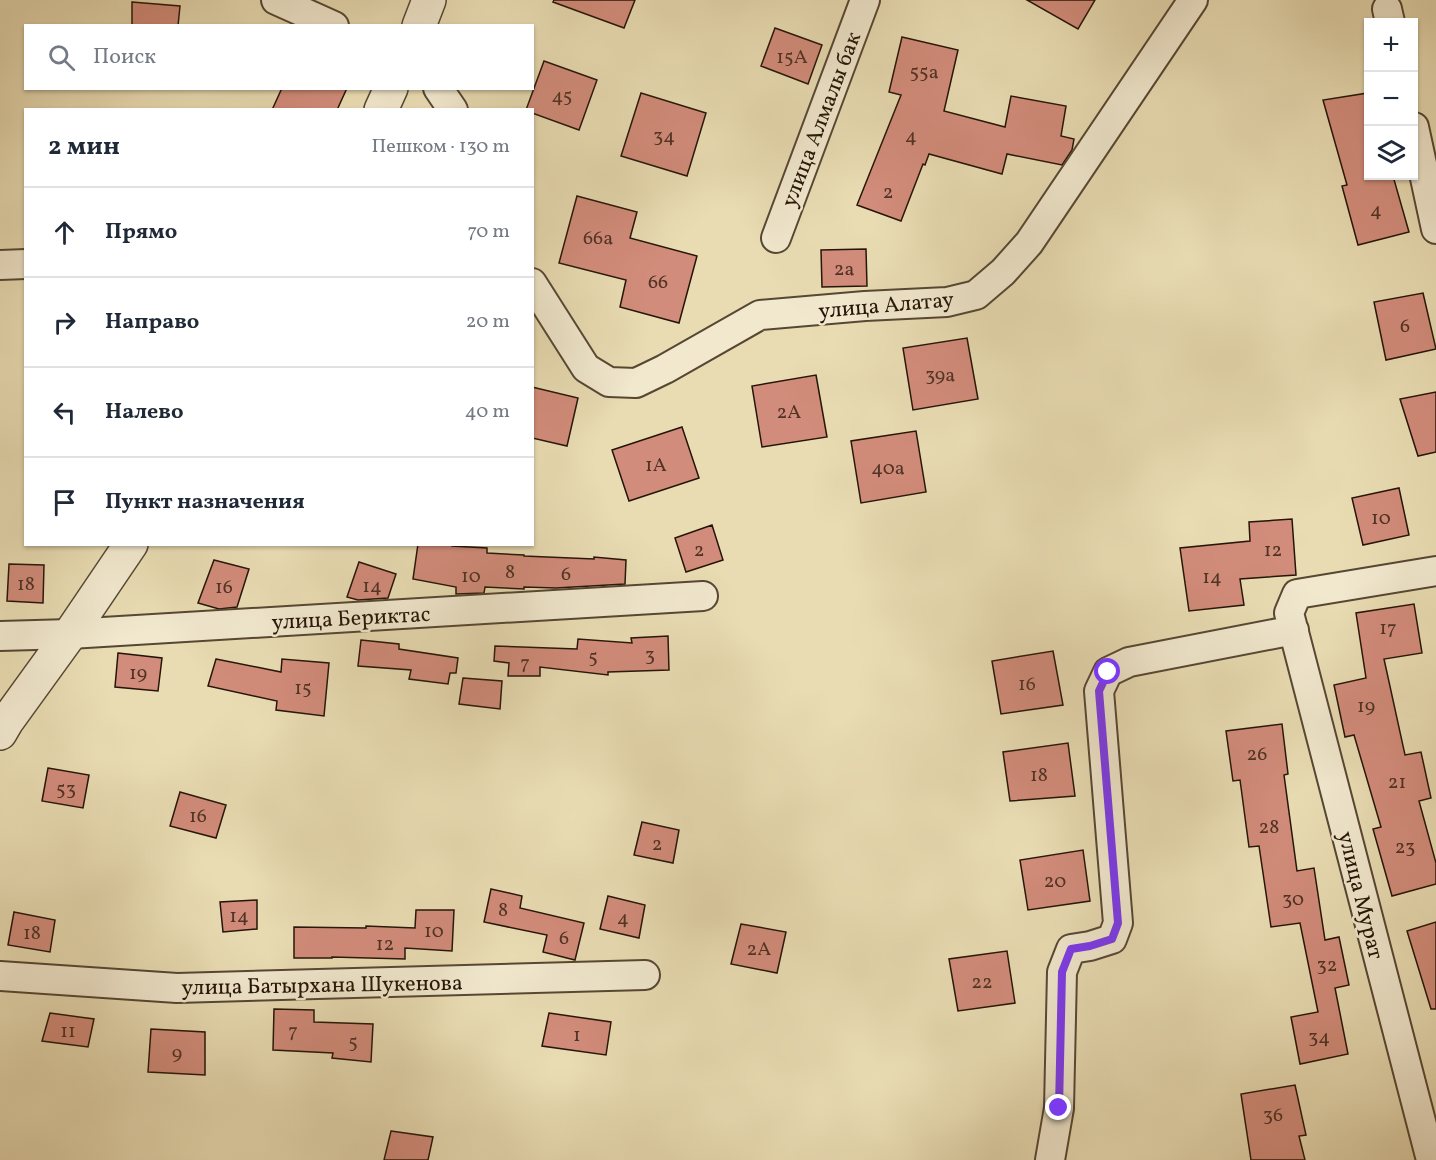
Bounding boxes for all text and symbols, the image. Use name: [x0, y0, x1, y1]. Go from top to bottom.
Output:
map controls: [1364, 18, 1418, 180]
button: +: [1364, 18, 1418, 72]
search box: [24, 24, 534, 90]
street label: улица Алмалы бак: [775, 28, 870, 212]
icon: search: [45, 41, 78, 74]
text: Поиск: [93, 42, 156, 73]
house number: 15А: [776, 44, 808, 72]
house number: 55а: [909, 59, 939, 87]
button: −: [1364, 72, 1418, 126]
house number: 45: [552, 83, 572, 111]
house number: 34: [653, 123, 675, 151]
house number: 4: [905, 123, 917, 151]
button: layers: [1364, 126, 1418, 180]
text: 2 мин: [48, 129, 120, 165]
text: Пешком · 130 m: [371, 133, 510, 161]
house number: 2: [883, 179, 893, 207]
house number: 4: [1370, 197, 1382, 225]
icon: ahead: [48, 216, 81, 249]
text: Прямо: [105, 217, 177, 248]
text: 70 m: [467, 218, 510, 246]
house number: 66а: [583, 225, 613, 253]
house number: 2а: [834, 256, 854, 284]
house number: 66: [648, 269, 668, 297]
street label: улица Алатау: [817, 285, 955, 328]
icon: right: [48, 306, 81, 339]
text: Направо: [105, 307, 199, 338]
text: 20 m: [466, 308, 510, 336]
house number: 6: [1400, 313, 1410, 341]
house number: 39а: [925, 362, 955, 390]
icon: left: [48, 396, 81, 429]
text: Налево: [105, 397, 184, 428]
text: 40 m: [465, 398, 510, 426]
house number: 2А: [777, 399, 801, 427]
house number: 1А: [645, 452, 667, 480]
house number: 40а: [871, 455, 905, 483]
icon: arrive: [48, 486, 81, 519]
text: Пункт назначения: [105, 487, 305, 518]
house number: 10: [1371, 505, 1391, 533]
house number: 2: [694, 537, 704, 565]
house number: 12: [1264, 537, 1282, 565]
house number: 8: [505, 559, 515, 587]
house number: 6: [561, 561, 571, 589]
house number: 10: [461, 563, 481, 591]
house number: 14: [1202, 564, 1222, 592]
house number: 18: [17, 571, 35, 599]
house number: 14: [362, 573, 382, 601]
house number: 16: [215, 574, 233, 602]
street label: улица Бериктас: [271, 600, 432, 639]
house number: 17: [1379, 615, 1397, 643]
house number: 3: [645, 642, 655, 670]
house number: 5: [588, 644, 598, 672]
house number: 7: [520, 650, 530, 678]
route start: [1094, 658, 1120, 684]
house number: 19: [129, 660, 147, 688]
house number: 16: [1018, 671, 1036, 699]
house number: 15: [294, 675, 312, 703]
house number: 19: [1357, 693, 1375, 721]
house number: 26: [1247, 741, 1267, 769]
house number: 18: [1030, 762, 1048, 790]
house number: 21: [1388, 769, 1406, 797]
house number: 53: [56, 776, 76, 804]
house number: 16: [189, 803, 207, 831]
house number: 28: [1259, 814, 1279, 842]
street label: улица Мурат: [1329, 829, 1390, 963]
house number: 2: [652, 831, 662, 859]
house number: 23: [1395, 834, 1415, 862]
house number: 20: [1044, 868, 1066, 896]
house number: 30: [1282, 886, 1304, 914]
house number: 8: [498, 897, 508, 925]
house number: 14: [229, 903, 249, 931]
house number: 4: [617, 905, 629, 933]
house number: 10: [424, 918, 444, 946]
house number: 18: [23, 920, 41, 948]
house number: 6: [559, 925, 569, 953]
house number: 12: [376, 931, 394, 959]
house number: 2А: [747, 936, 771, 964]
house number: 32: [1317, 952, 1338, 980]
street label: улица Батырхана Шукенова: [181, 969, 463, 1004]
house number: 22: [971, 969, 993, 997]
house number: 11: [60, 1018, 76, 1046]
house number: 7: [288, 1018, 298, 1046]
house number: 1: [573, 1022, 581, 1050]
house number: 34: [1308, 1024, 1330, 1052]
house number: 5: [348, 1029, 358, 1057]
house number: 9: [172, 1040, 182, 1068]
route end: [1045, 1094, 1071, 1120]
house number: 36: [1263, 1102, 1283, 1130]

